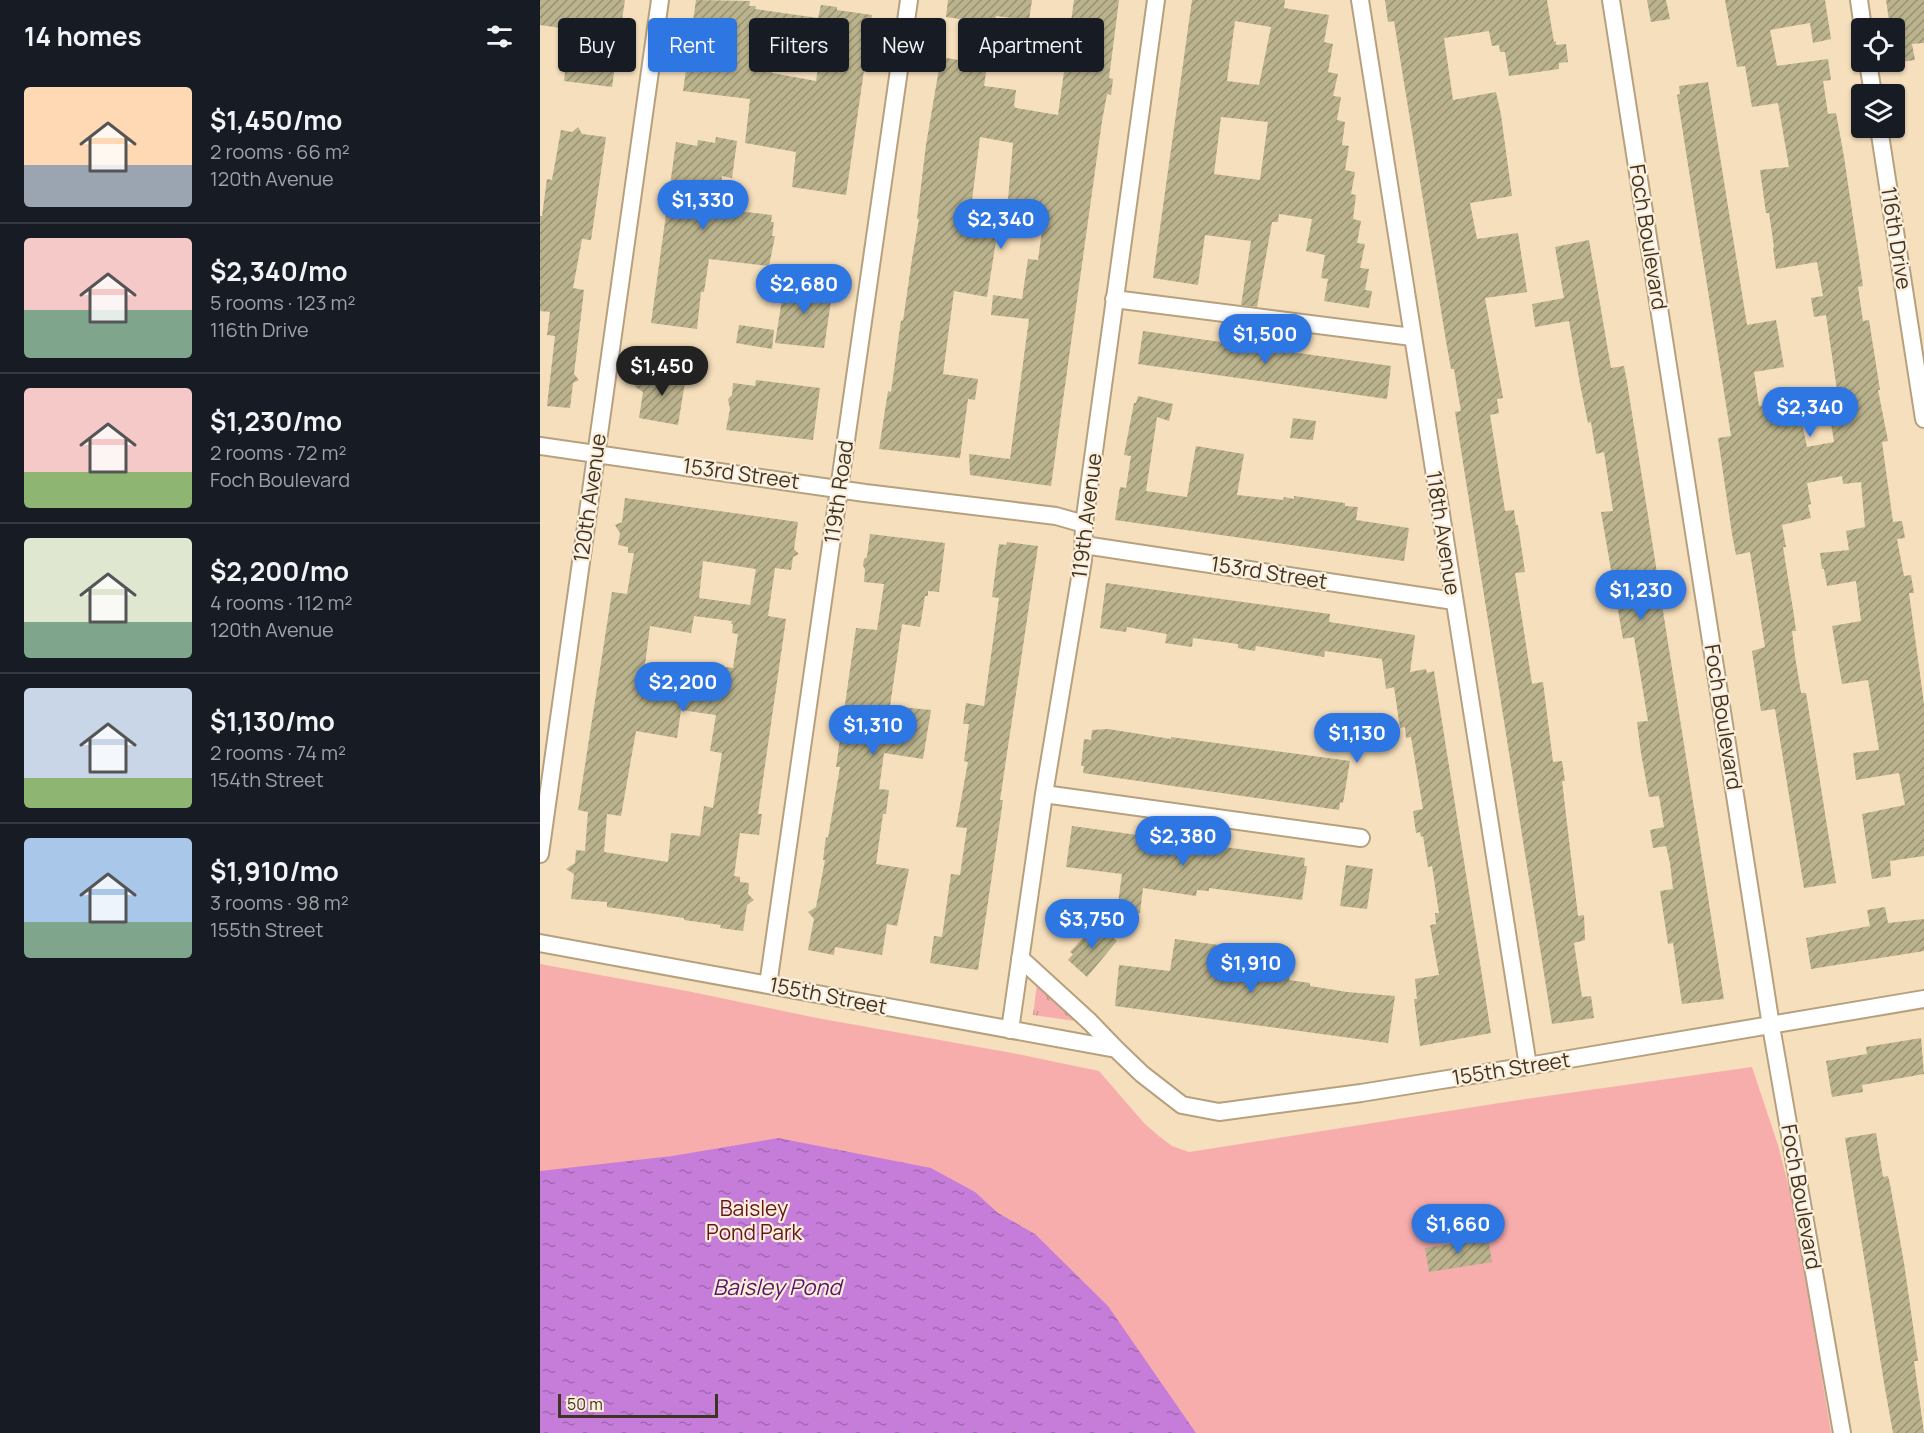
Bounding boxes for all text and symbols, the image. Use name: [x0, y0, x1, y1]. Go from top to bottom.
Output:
text: 14 homes: [24, 18, 142, 54]
chip: Buy: [558, 18, 636, 72]
chip: Rent: [648, 18, 737, 72]
chip: Filters: [749, 18, 849, 72]
chip: New: [861, 18, 946, 72]
chip: Apartment: [958, 18, 1104, 72]
map controls: [1851, 18, 1905, 138]
button: locate: [1851, 18, 1905, 72]
icon: filters: [483, 20, 516, 53]
button: layers: [1851, 84, 1905, 138]
text: $1,450/mo: [210, 102, 342, 138]
icon: home: [72, 111, 144, 183]
text: 2 rooms · 66 m²: [210, 138, 350, 165]
street label: Foch Boulevard: [1624, 162, 1674, 312]
text: 120th Avenue: [210, 165, 334, 192]
pin: $1,330: [654, 180, 752, 231]
street label: 116th Drive: [1875, 184, 1919, 291]
text: $1,330: [671, 186, 735, 213]
pin: $2,340: [952, 199, 1050, 250]
text: $2,340: [967, 205, 1035, 232]
text: $2,340/mo: [210, 253, 347, 289]
icon: home: [72, 262, 144, 334]
pin: $2,680: [755, 264, 853, 315]
text: $2,680: [770, 270, 838, 297]
text: 5 rooms · 123 m²: [210, 289, 355, 316]
pin: $1,500: [1216, 314, 1314, 365]
text: 116th Drive: [210, 316, 309, 343]
text: $1,500: [1233, 320, 1297, 347]
pin: $1,450: [613, 346, 711, 397]
text: $1,450: [630, 352, 694, 379]
pin: $2,340: [1761, 387, 1859, 438]
text: $2,340: [1776, 393, 1844, 420]
text: $1,230/mo: [210, 403, 342, 439]
icon: home: [72, 412, 144, 484]
street label: 120th Avenue: [566, 432, 612, 564]
street label: 119th Road: [817, 438, 859, 545]
text: 2 rooms · 72 m²: [210, 439, 346, 466]
street label: 153rd Street: [681, 451, 801, 495]
street label: 119th Avenue: [1064, 451, 1108, 580]
text: Foch Boulevard: [210, 466, 350, 493]
street label: 118th Avenue: [1420, 469, 1468, 597]
street label: 153rd Street: [1209, 549, 1329, 595]
text: $2,200/mo: [210, 553, 349, 589]
icon: home: [72, 562, 144, 634]
pin: $1,230: [1592, 570, 1690, 621]
text: $1,230: [1609, 576, 1673, 603]
text: 4 rooms · 112 m²: [210, 589, 352, 616]
text: 120th Avenue: [210, 616, 334, 643]
street label: Foch Boulevard: [1699, 642, 1749, 792]
pin: $2,200: [634, 662, 732, 713]
text: $2,200: [649, 668, 717, 695]
text: $1,130/mo: [210, 703, 335, 739]
pin: $1,310: [824, 705, 922, 756]
text: $1,310: [843, 711, 903, 738]
icon: home: [72, 712, 144, 784]
pin: $1,130: [1308, 713, 1406, 764]
text: $1,130: [1328, 719, 1386, 746]
text: 2 rooms · 74 m²: [210, 739, 346, 766]
text: 154th Street: [210, 766, 324, 793]
pin: $2,380: [1134, 816, 1232, 867]
text: $2,380: [1149, 822, 1217, 849]
text: $1,910/mo: [210, 853, 339, 889]
icon: home: [72, 862, 144, 934]
text: 3 rooms · 98 m²: [210, 889, 349, 916]
pin: $3,750: [1043, 899, 1141, 950]
text: $3,750: [1059, 905, 1125, 932]
text: 155th Street: [210, 916, 324, 943]
pin: $1,910: [1202, 943, 1300, 994]
text: $1,910: [1221, 949, 1281, 976]
street label: 155th Street: [767, 970, 889, 1020]
street label: 155th Street: [1450, 1045, 1572, 1091]
street label: Foch Boulevard: [1775, 1122, 1829, 1272]
park label: Baisley Pond Park: [706, 1194, 803, 1246]
pin: $1,660: [1409, 1204, 1507, 1255]
text: $1,660: [1426, 1210, 1490, 1237]
water label: Baisley Pond: [713, 1272, 844, 1302]
scale bar: [558, 1391, 718, 1418]
text: 50 m: [567, 1393, 603, 1415]

